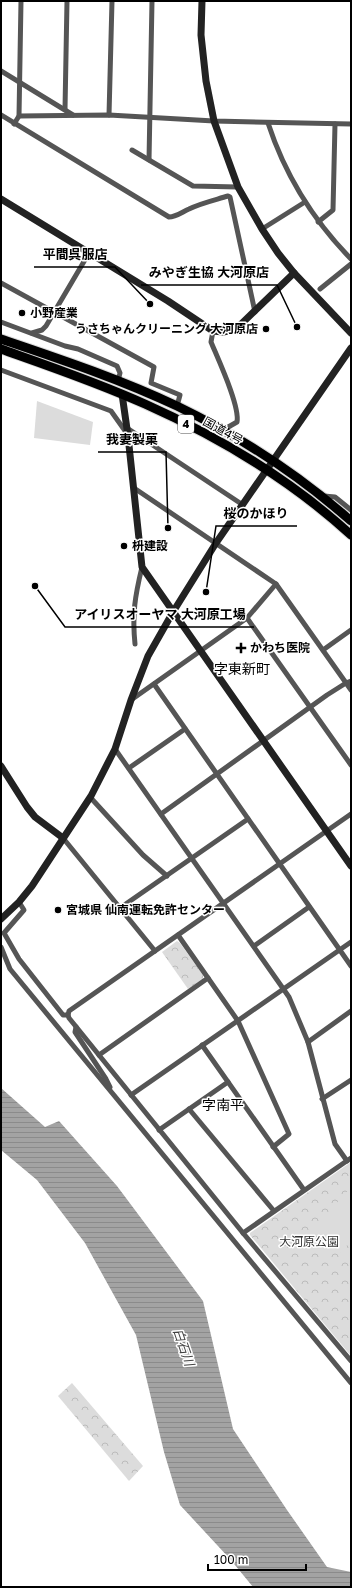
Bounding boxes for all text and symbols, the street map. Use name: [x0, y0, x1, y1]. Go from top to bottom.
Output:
callout: 平間呉服店: [34, 242, 115, 267]
text: 平間呉服店: [42, 246, 108, 262]
callout: みやぎ生協 大河原店: [141, 260, 277, 285]
text: みやぎ生協 大河原店: [149, 264, 269, 280]
place label: 小野産業: [30, 305, 78, 320]
marker: 小野産業: [17, 308, 27, 318]
place label: うさちゃんクリーニング 大河原店: [75, 321, 258, 336]
marker: うさちゃんクリーニング 大河原店: [261, 324, 271, 334]
street label: 国道4号: [201, 414, 246, 448]
road number: 4: [178, 415, 194, 433]
callout: 我妻製菓: [98, 427, 166, 452]
text: 我妻製菓: [106, 431, 158, 447]
callout: 桜のかほり: [216, 501, 297, 526]
text: 桜のかほり: [223, 505, 289, 521]
place label: 枡建設: [132, 538, 168, 553]
marker: 枡建設: [119, 541, 129, 551]
callout: アイリスオーヤマ 大河原工場: [65, 602, 254, 627]
text: アイリスオーヤマ 大河原工場: [74, 606, 246, 622]
place label: かわち医院: [250, 640, 310, 655]
marker: かわち医院: [235, 642, 247, 654]
district label: 字東新町: [214, 660, 270, 677]
place label: 宮城県 仙南運転免許センター: [66, 902, 225, 917]
marker: 宮城県 仙南運転免許センター: [53, 905, 63, 915]
district label: 字南平: [202, 1096, 244, 1113]
park label: 大河原公園: [279, 1234, 339, 1249]
water label: 白石川: [170, 1326, 199, 1370]
scale bar: [208, 1546, 306, 1572]
text: 100 m: [214, 1552, 248, 1567]

